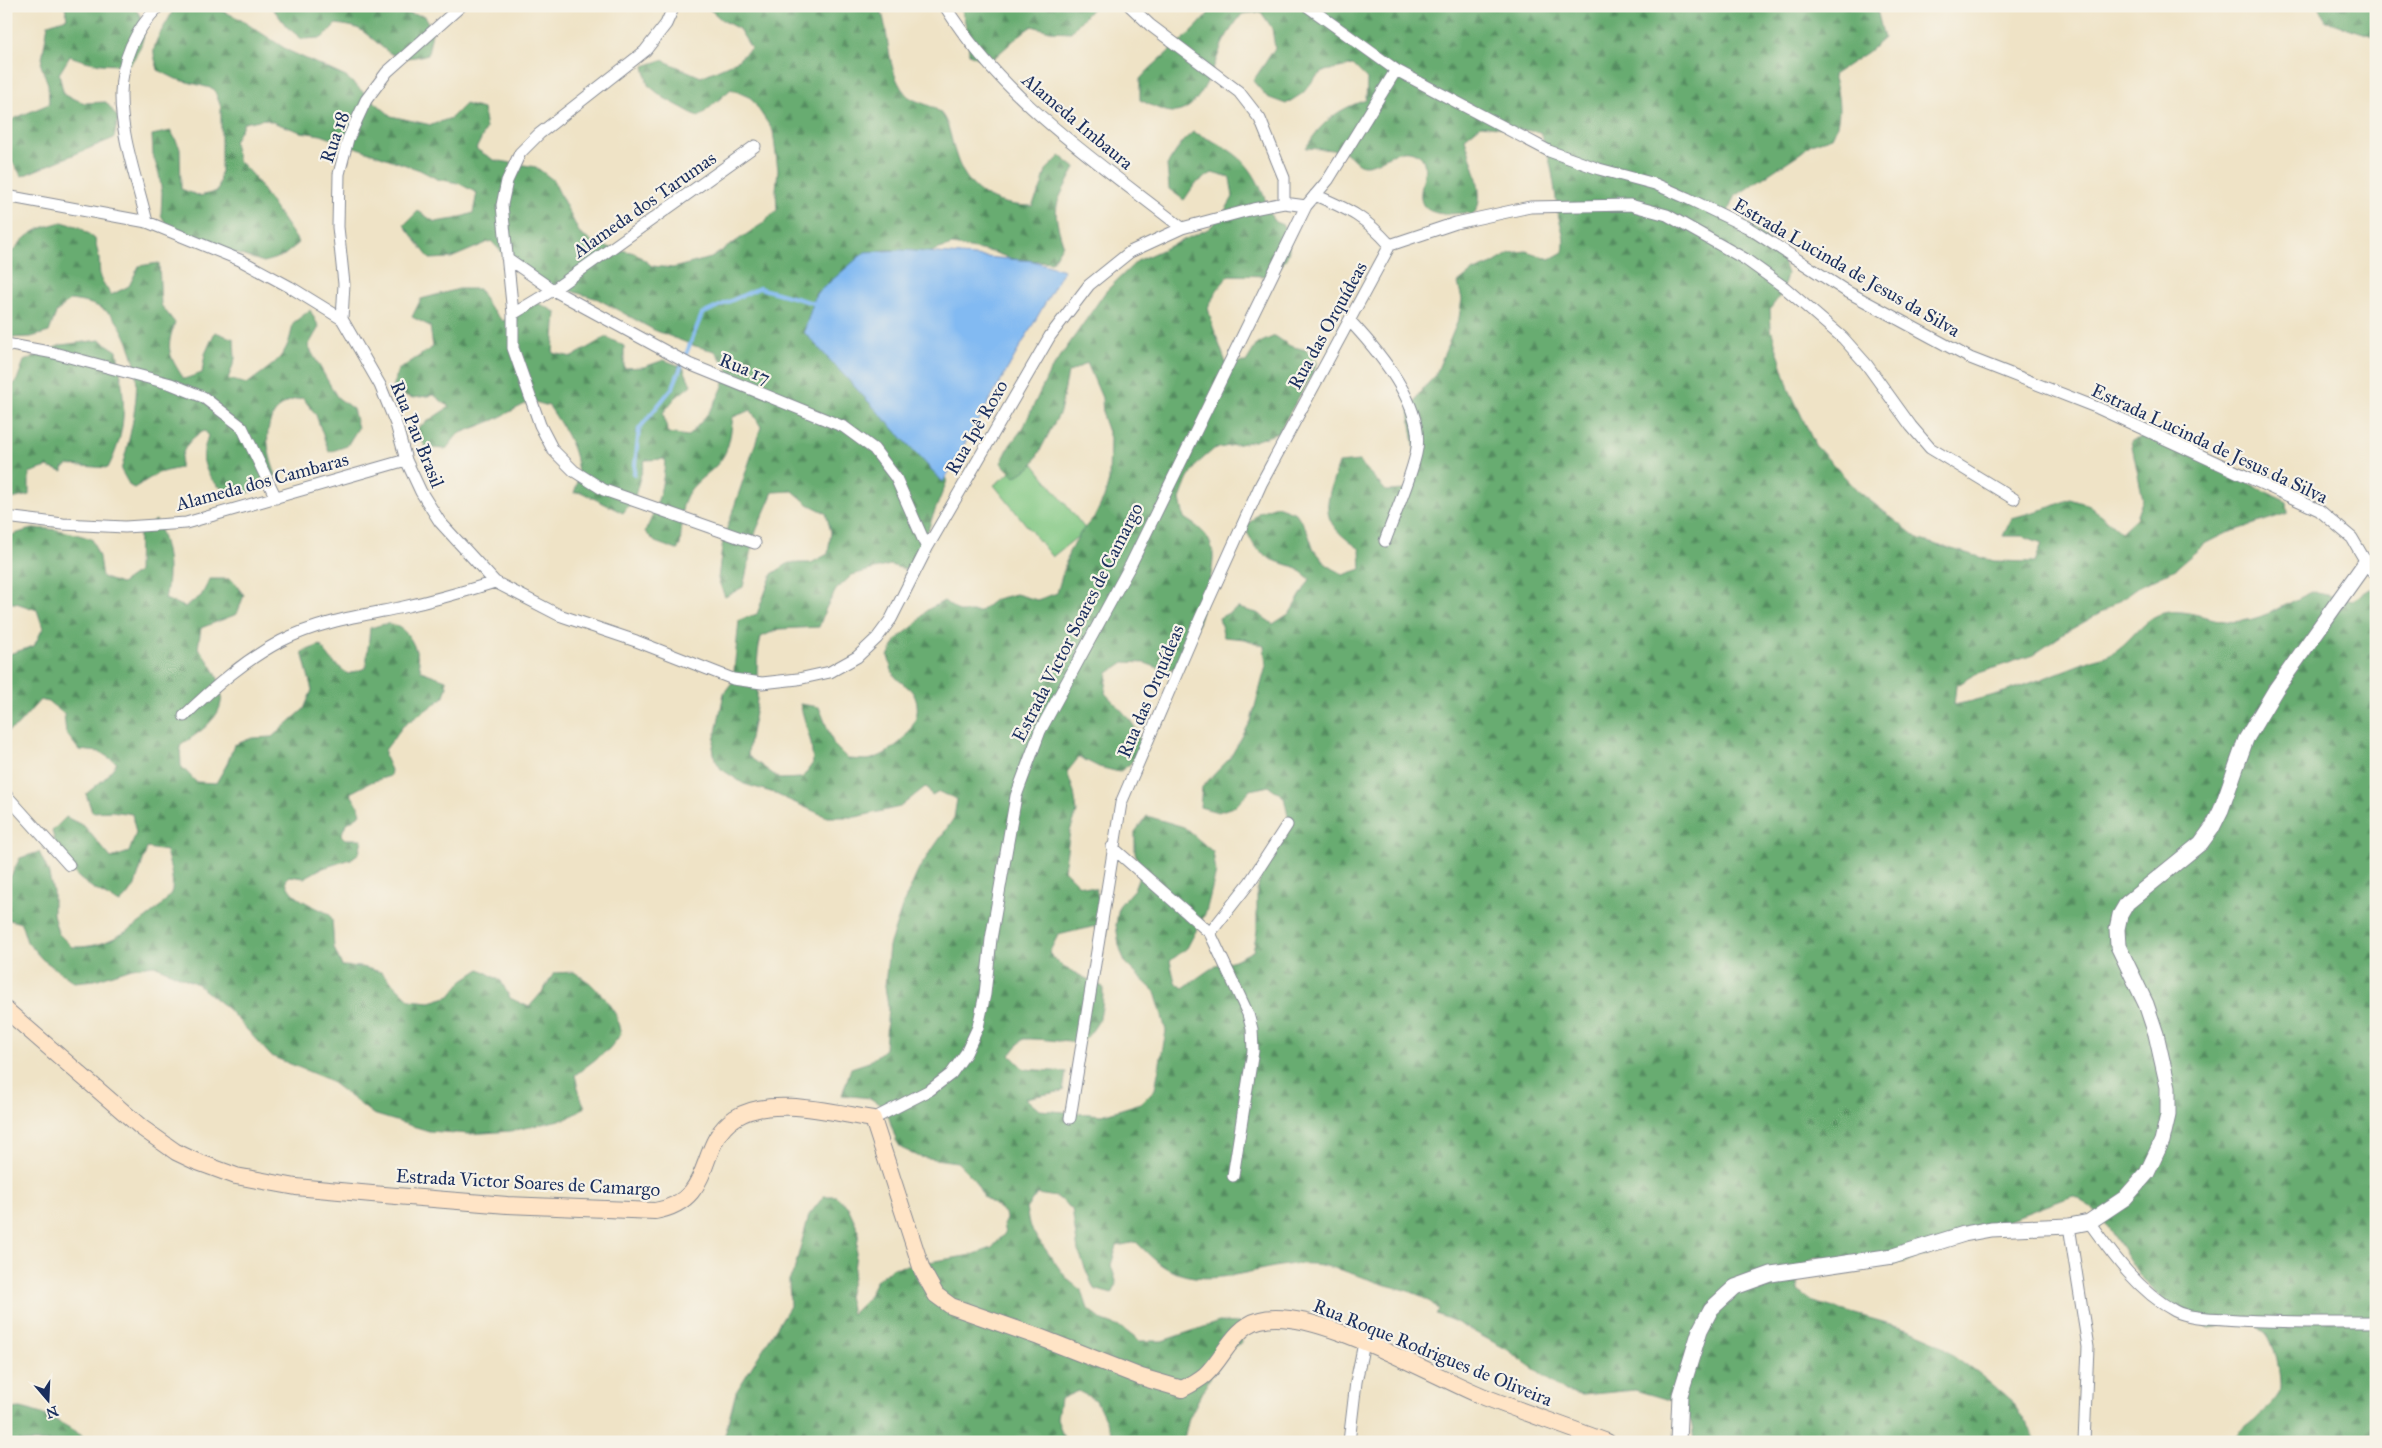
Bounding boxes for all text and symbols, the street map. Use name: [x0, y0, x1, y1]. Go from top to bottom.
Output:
street label: Alameda Imbaura: [1017, 68, 1139, 175]
street label: Rua 18: [315, 108, 354, 166]
street label: Alameda dos Tarumas: [567, 146, 721, 263]
street label: Estrada Lucinda de Jesus da Silva: [1729, 193, 1965, 343]
street label: Rua das Orquídeas: [1283, 257, 1373, 394]
street label: Rua 17: [716, 348, 774, 389]
street label: Rua Ipê Roxo: [940, 376, 1013, 479]
street label: Rua Pau Brasil: [386, 377, 450, 492]
street label: Estrada Lucinda de Jesus da Silva: [2088, 378, 2332, 510]
street label: Alameda dos Cambaras: [172, 447, 351, 516]
street label: Estrada Victor Soares de Camargo: [1007, 499, 1149, 746]
street label: Rua das Orquídeas: [1112, 621, 1190, 762]
street label: Estrada Victor Soares de Camargo: [395, 1164, 661, 1202]
street label: Rua Roque Rodrigues de Oliveira: [1310, 1294, 1557, 1412]
north arrow: [22, 1376, 72, 1426]
text: N: [44, 1402, 60, 1422]

